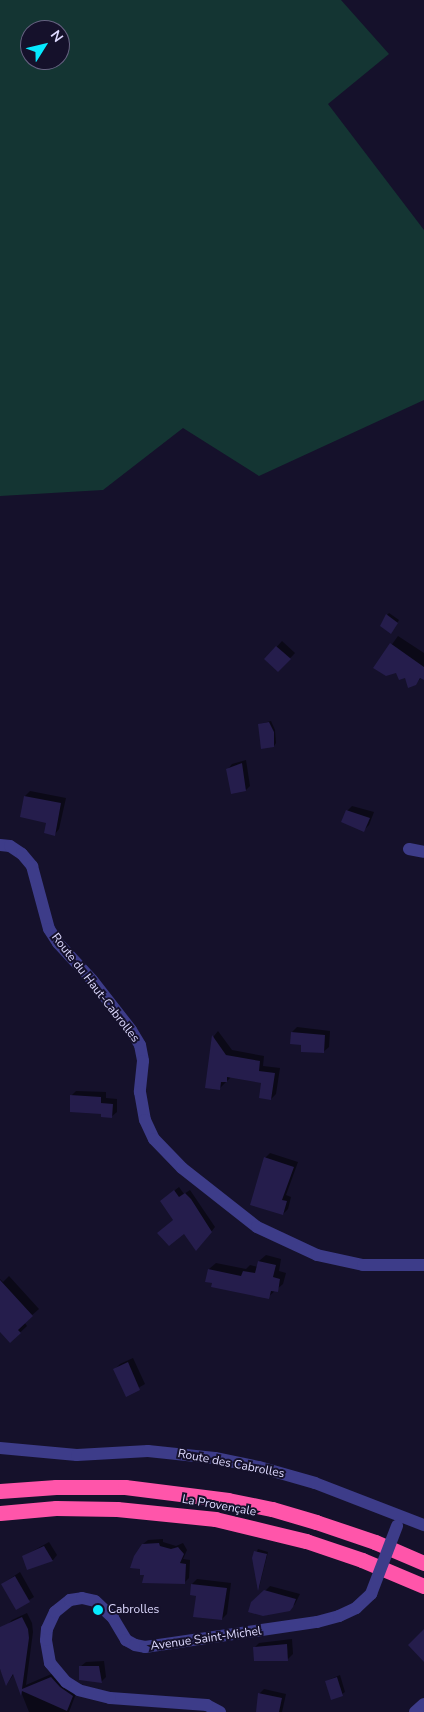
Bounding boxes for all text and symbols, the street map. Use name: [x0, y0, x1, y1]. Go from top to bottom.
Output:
north arrow: [20, 20, 70, 70]
text: N: [46, 27, 67, 46]
street label: Route du Haut-Cabrolles: [48, 931, 142, 1045]
street label: Route des Cabrolles: [176, 1447, 286, 1481]
street label: La Provençale: [181, 1492, 257, 1520]
place label: Cabrolles: [108, 1603, 159, 1617]
marker: Cabrolles: [92, 1604, 104, 1616]
street label: Avenue Saint-Michel: [150, 1624, 262, 1654]

